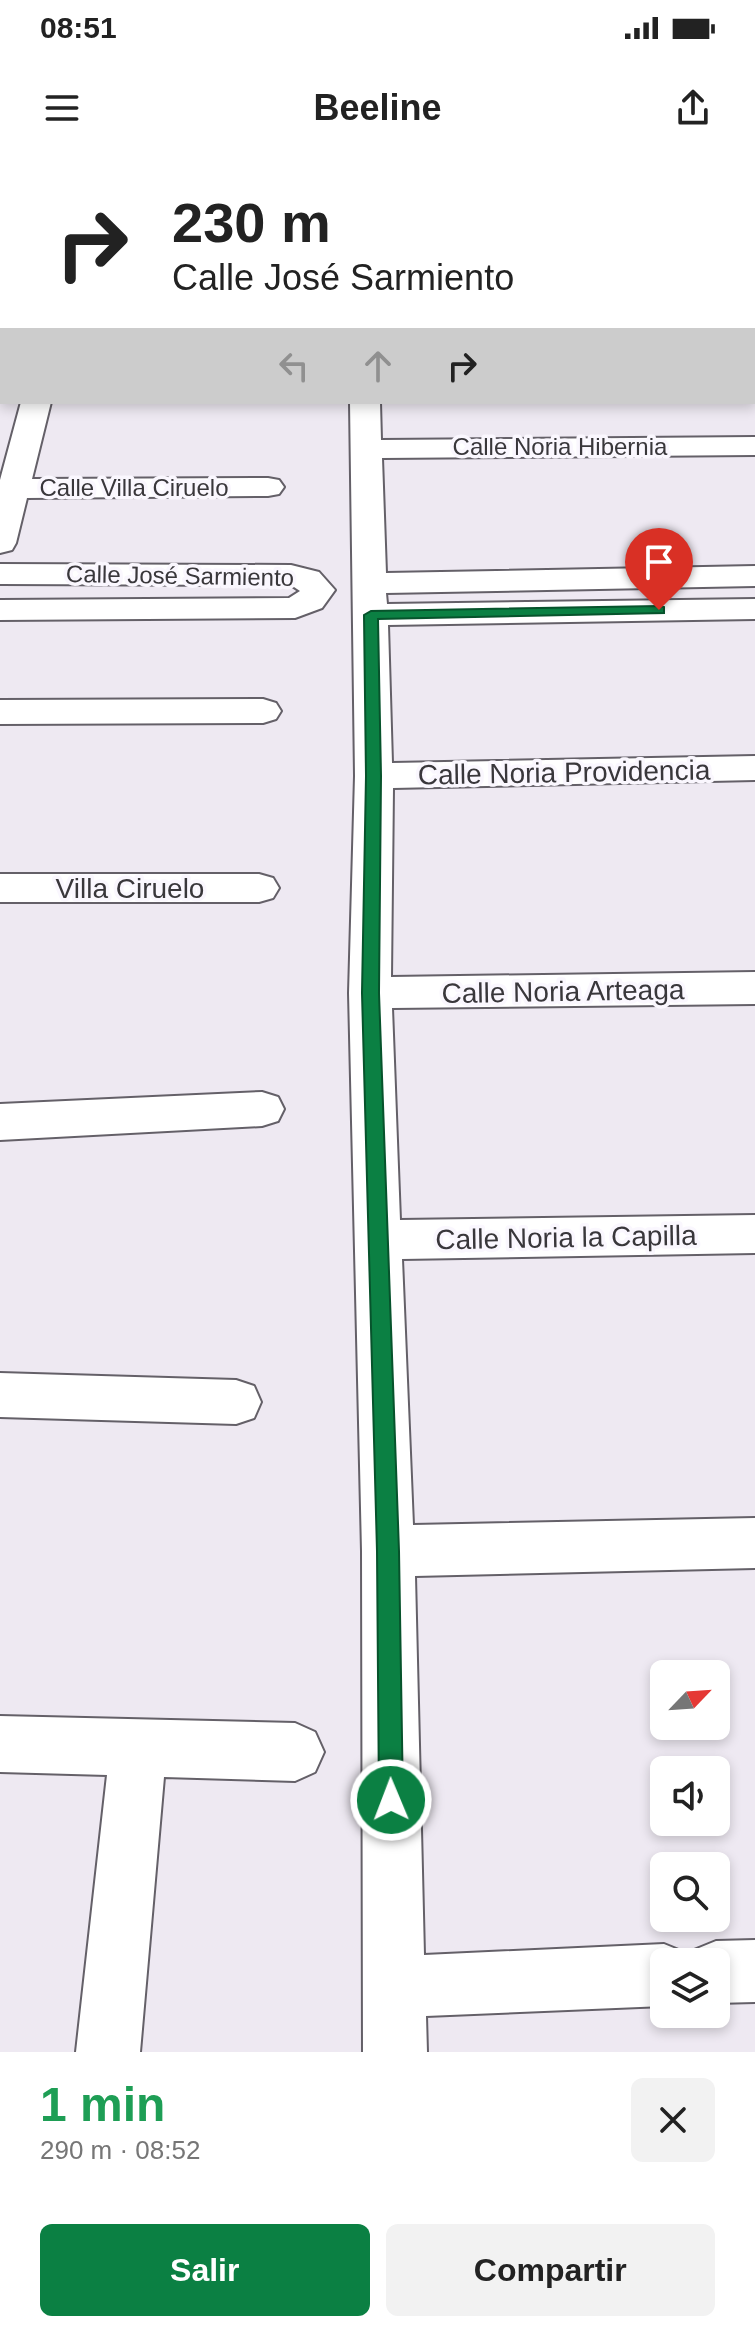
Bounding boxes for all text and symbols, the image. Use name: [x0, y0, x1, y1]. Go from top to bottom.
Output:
text: 08:51: [40, 11, 117, 44]
icon: menu: [40, 86, 84, 130]
icon: share: [671, 86, 715, 130]
text: Beeline: [313, 87, 442, 128]
text: 230 m: [172, 191, 331, 254]
icon: right: [40, 192, 144, 296]
text: Calle José Sarmiento: [172, 257, 514, 298]
icon: left: [272, 344, 316, 388]
icon: ahead: [356, 344, 400, 388]
icon: right: [440, 344, 484, 388]
street label: Calle Noria Hibernia: [453, 433, 668, 460]
street label: Calle Villa Ciruelo: [40, 474, 228, 501]
pin: [625, 528, 693, 610]
icon: arrive: [637, 540, 681, 584]
street label: Calle José Sarmiento: [66, 560, 294, 591]
street label: Calle Noria Providencia: [417, 754, 711, 791]
street label: Villa Ciruelo: [56, 873, 204, 904]
street label: Calle Noria Arteaga: [441, 974, 685, 1009]
street label: Calle Noria la Capilla: [435, 1220, 697, 1255]
north arrow: [650, 1660, 730, 1740]
map controls: [650, 1660, 730, 2028]
button: sound: [650, 1756, 730, 1836]
position arrow: [349, 1758, 433, 1842]
button: search: [650, 1852, 730, 1932]
button: layers: [650, 1948, 730, 2028]
text: 1 min: [40, 2078, 165, 2131]
button: close: [631, 2078, 715, 2162]
text: 290 m · 08:52: [40, 2135, 200, 2165]
button: Salir: [40, 2224, 370, 2316]
button: Compartir: [386, 2224, 715, 2316]

